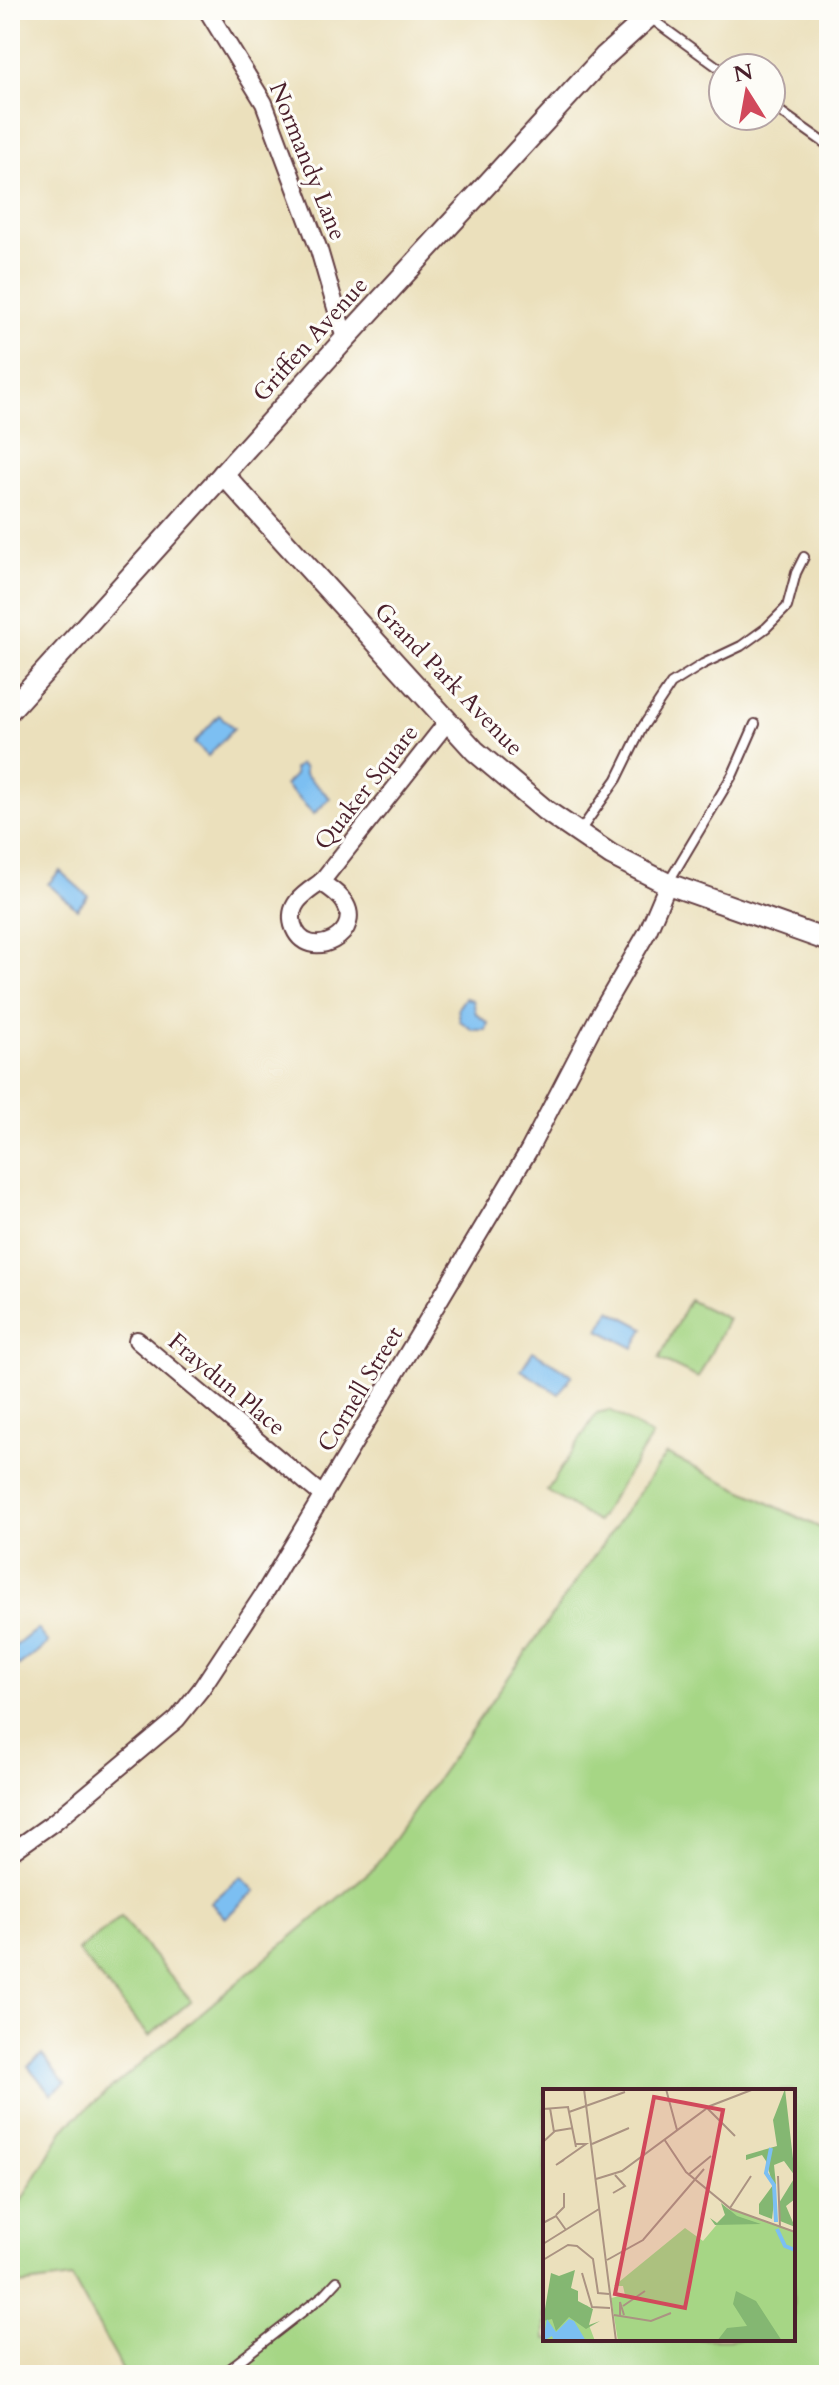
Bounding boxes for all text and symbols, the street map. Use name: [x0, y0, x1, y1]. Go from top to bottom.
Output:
north arrow: [707, 52, 787, 132]
text: N: [731, 57, 756, 90]
street label: Normandy Lane: [261, 77, 354, 245]
street label: Griffen Avenue: [245, 270, 375, 409]
street label: Grand Park Avenue: [367, 595, 530, 763]
street label: Quaker Square: [307, 718, 426, 857]
street label: Cornell Street: [310, 1320, 411, 1458]
street label: Fraydun Place: [161, 1325, 292, 1443]
inset map: [543, 2089, 795, 2341]

